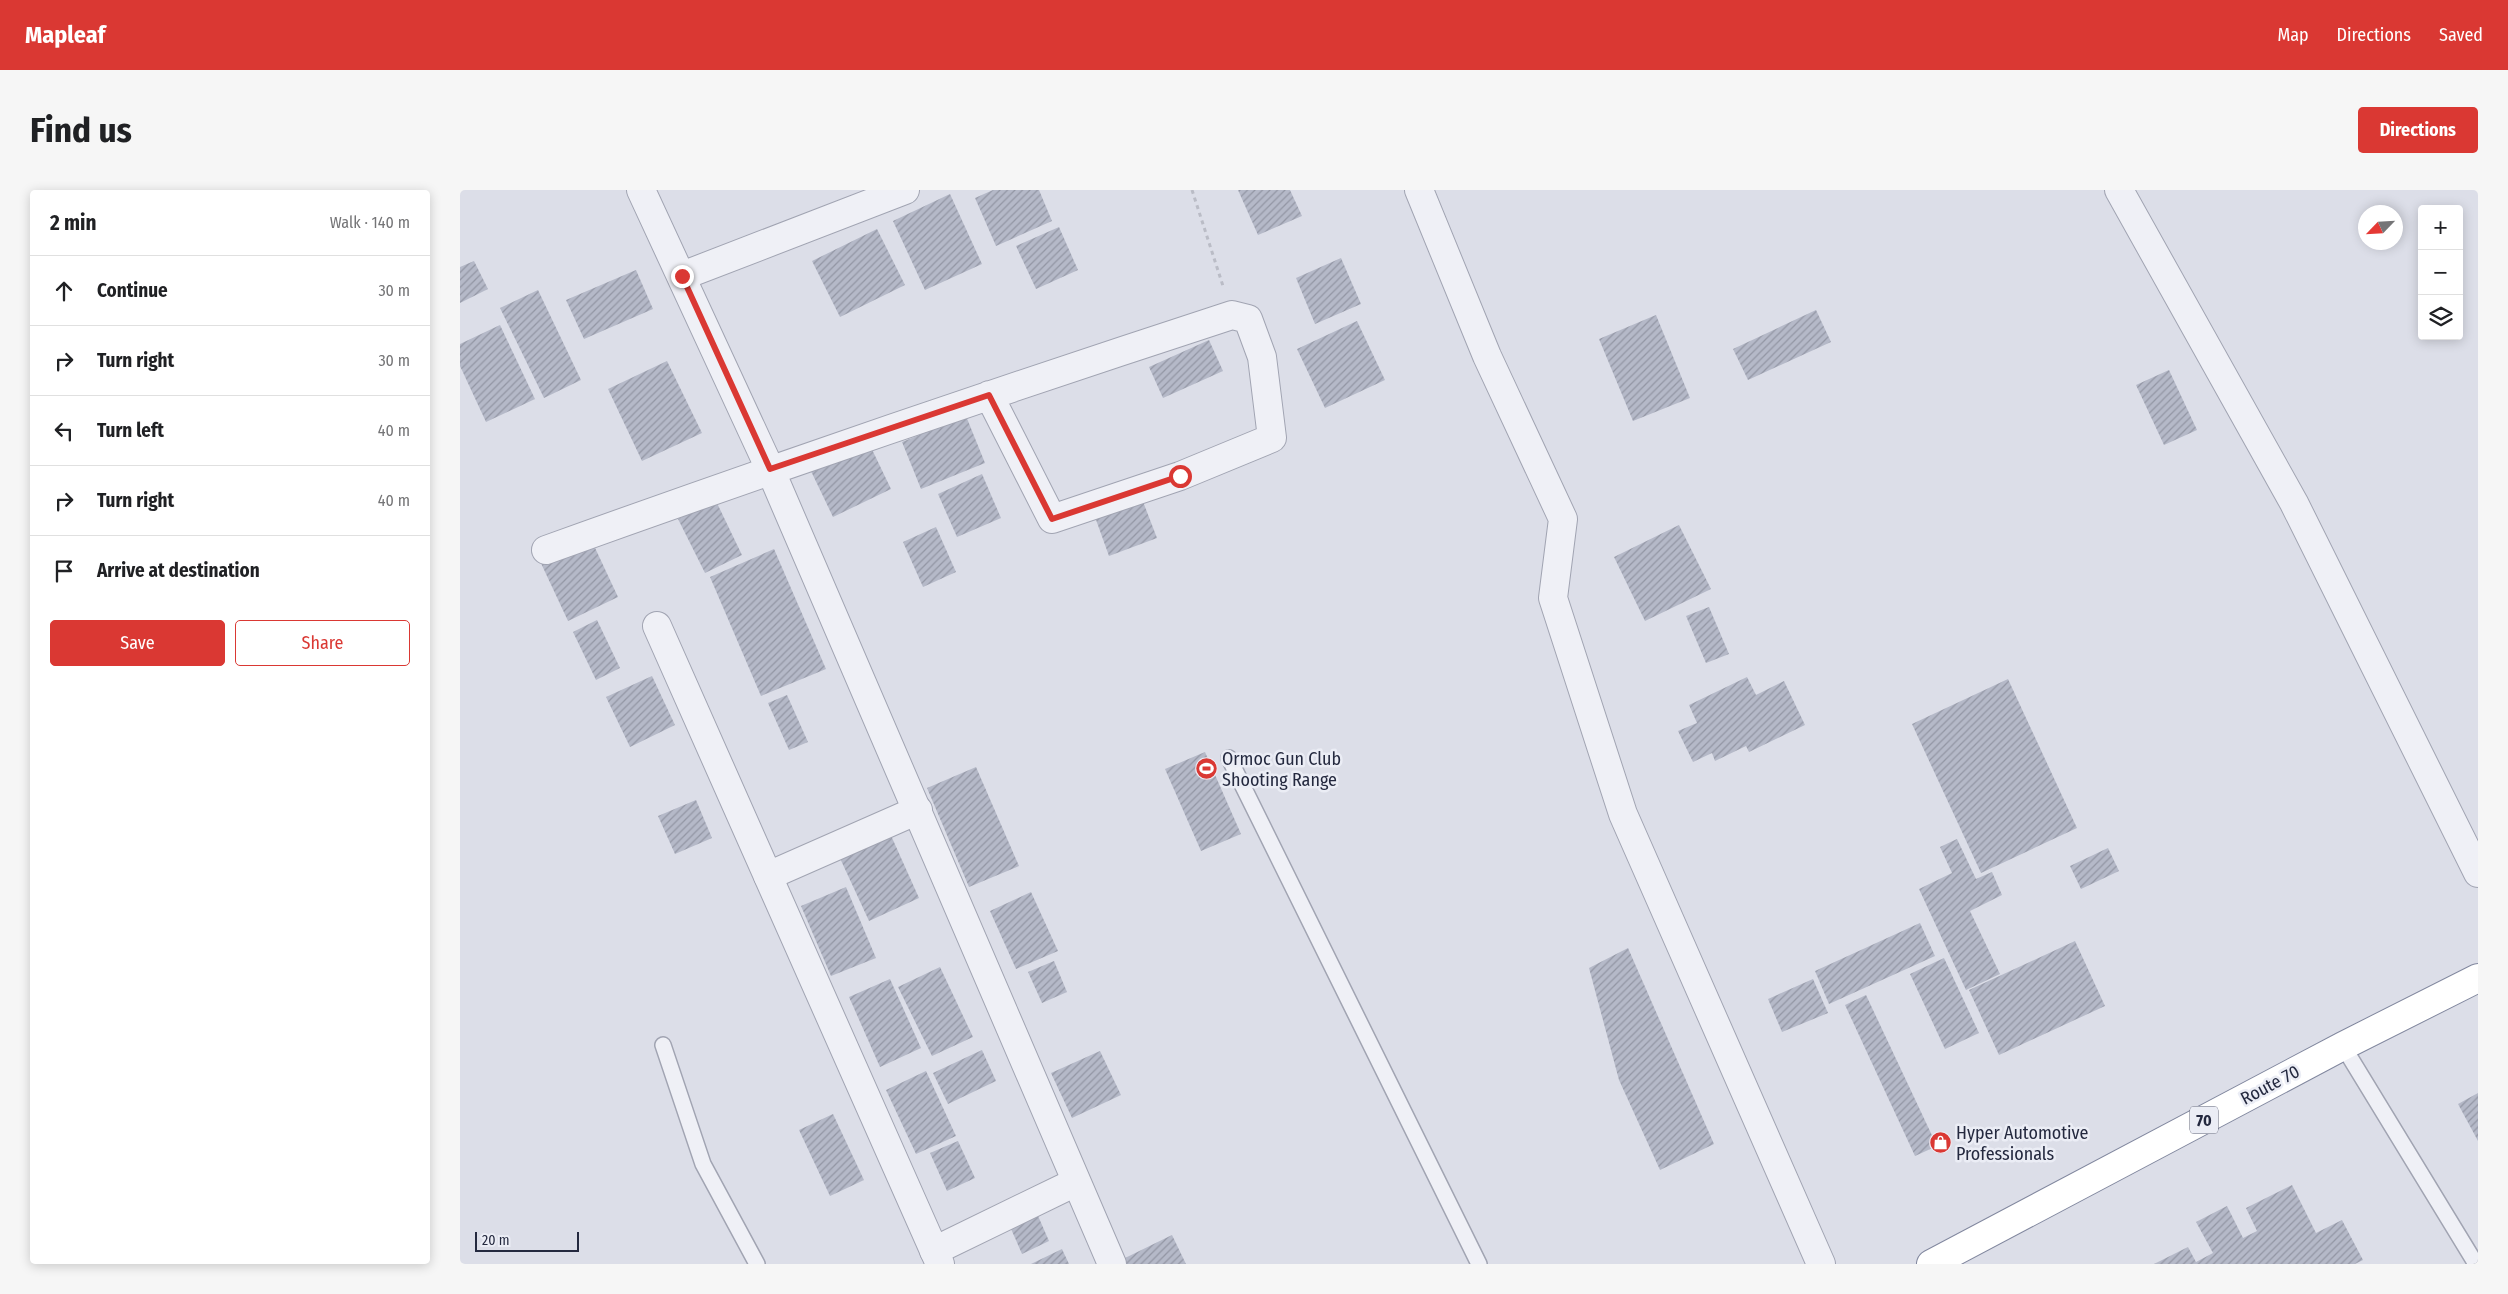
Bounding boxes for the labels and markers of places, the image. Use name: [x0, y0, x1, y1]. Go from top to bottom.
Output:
place label: Ormoc Gun Club Shooting Range: [1222, 748, 1341, 791]
sports icon: Ormoc Gun Club Shooting Range: [1194, 757, 1218, 781]
place label: Hyper Automotive Professionals: [1956, 1122, 2089, 1165]
shop icon: Hyper Automotive Professionals: [1928, 1131, 1952, 1155]

